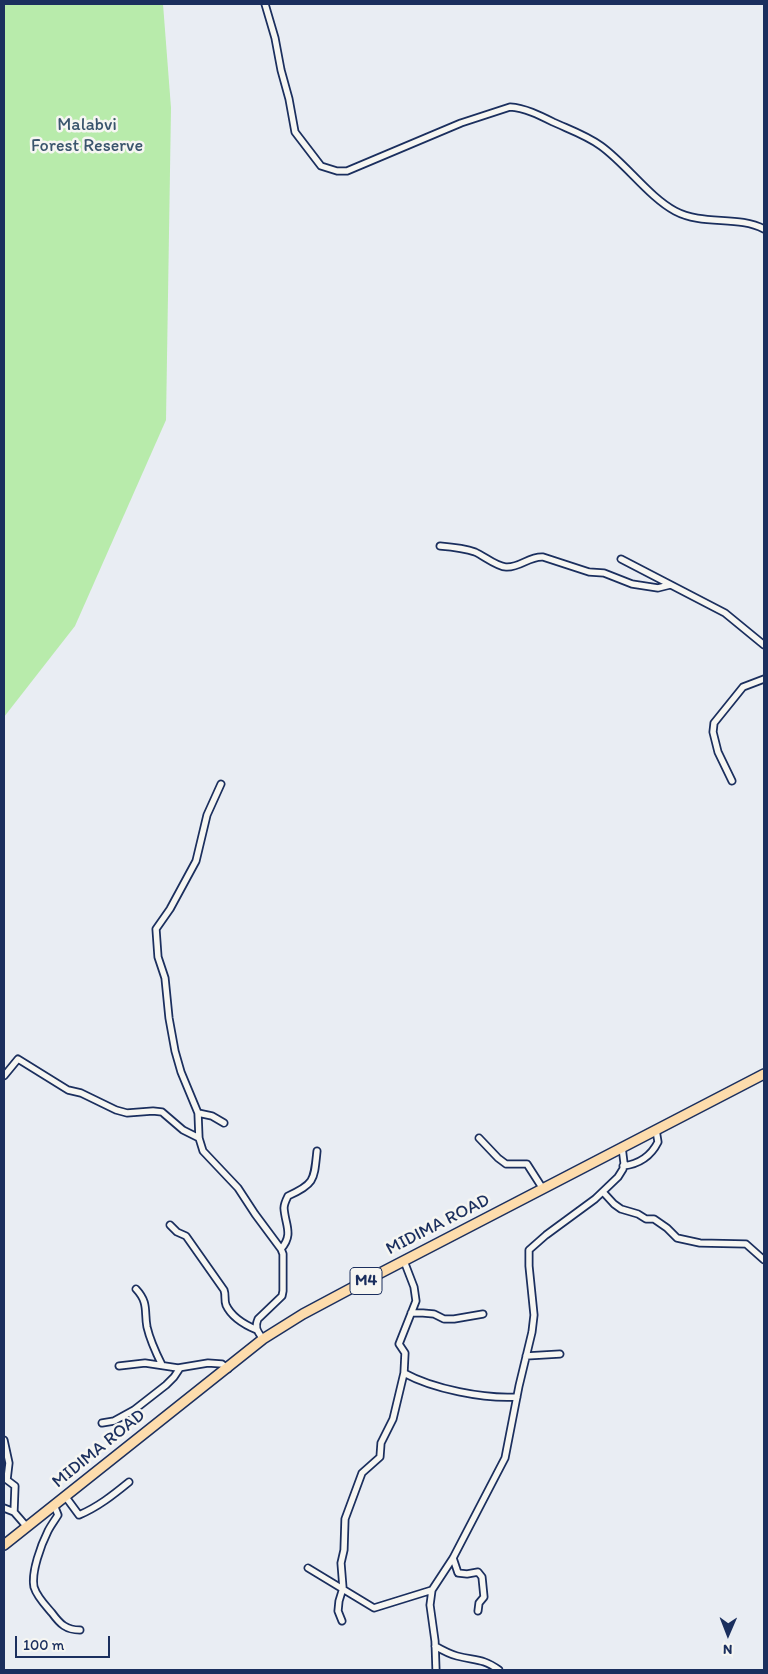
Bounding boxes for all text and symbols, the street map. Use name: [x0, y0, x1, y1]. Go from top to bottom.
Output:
park label: Malabvi Forest Reserve: [31, 114, 143, 156]
street label: MIDIMA ROAD: [383, 1190, 493, 1260]
road number: M4: [350, 1268, 382, 1294]
street label: MIDIMA ROAD: [48, 1405, 150, 1493]
north arrow: [703, 1609, 753, 1659]
scale bar: [18, 1626, 112, 1658]
text: 100 m: [23, 1636, 64, 1654]
text: N: [723, 1641, 733, 1658]

